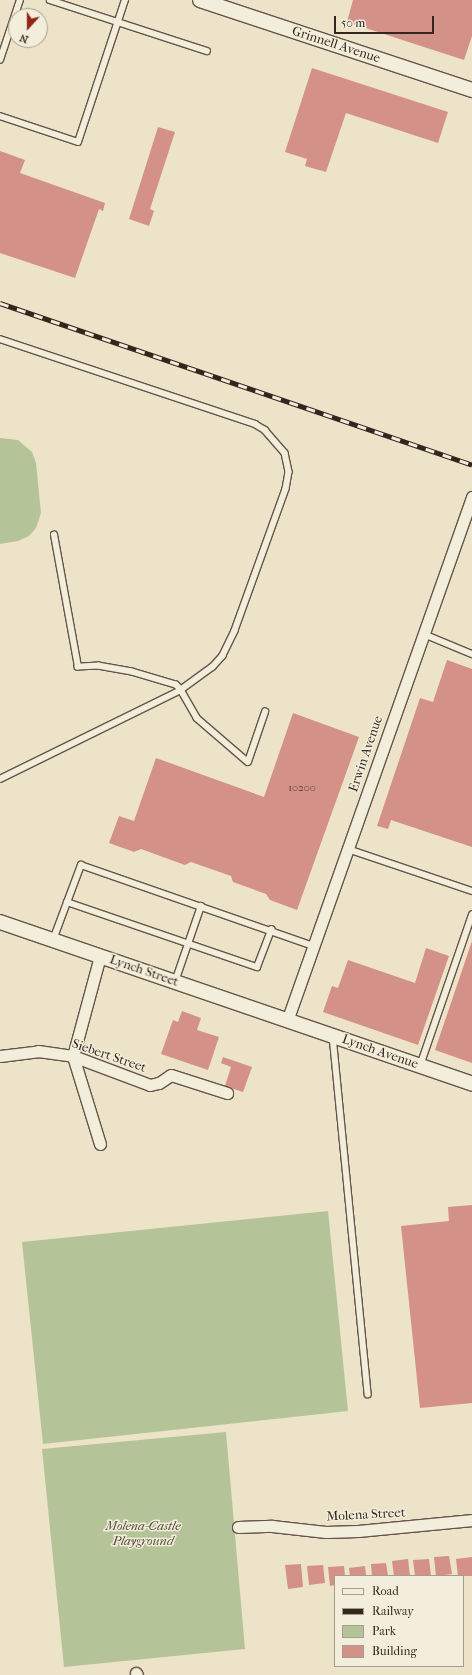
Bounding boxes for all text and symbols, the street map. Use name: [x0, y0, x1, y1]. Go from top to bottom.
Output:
north arrow: [8, 8, 48, 48]
scale bar: [336, 8, 436, 34]
text: 50 m: [341, 16, 365, 30]
street label: Grinnell Avenue: [290, 23, 382, 67]
text: N: [18, 31, 30, 46]
street label: Erwin Avenue: [346, 714, 386, 794]
house number: 10200: [288, 781, 316, 795]
street label: Lynch Street: [107, 952, 181, 990]
street label: Lynch Avenue: [340, 1032, 420, 1072]
street label: Siebert Street: [70, 1036, 148, 1076]
street label: Molena Street: [326, 1505, 406, 1525]
park label: Molena-Castle Playground: [106, 1519, 180, 1550]
legend: [334, 1575, 464, 1667]
text: Road: [372, 1584, 399, 1598]
text: Railway: [372, 1604, 414, 1618]
text: Park: [372, 1624, 396, 1638]
text: Building: [372, 1644, 417, 1658]

